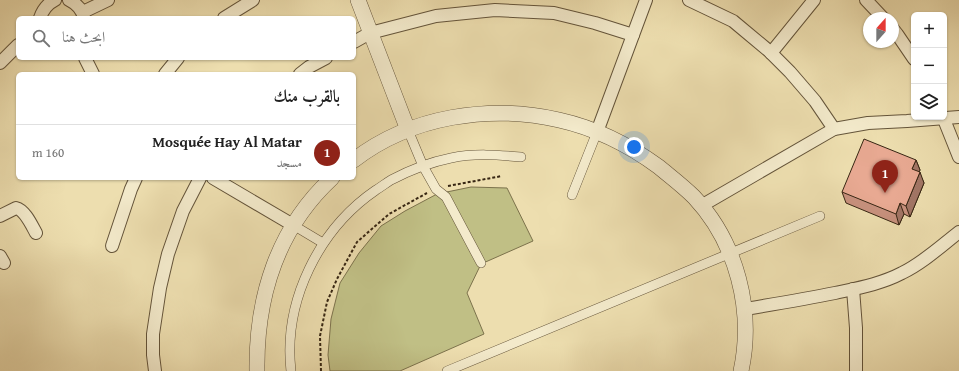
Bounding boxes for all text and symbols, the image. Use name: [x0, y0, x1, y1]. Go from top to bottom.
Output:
north arrow: [863, 12, 899, 48]
map controls: [911, 12, 947, 120]
button: +: [911, 12, 947, 48]
search box: [16, 16, 356, 60]
text: ابحث هنا: [62, 26, 105, 47]
icon: search: [30, 27, 52, 49]
button: −: [911, 48, 947, 84]
text: بالقرب منك: [273, 83, 340, 108]
button: layers: [911, 84, 947, 120]
text: Mosquée Hay Al Matar: [152, 131, 302, 152]
your location: [624, 137, 644, 157]
text: 160 m: [32, 143, 64, 162]
text: 1: [324, 143, 330, 162]
text: مسجد: [276, 153, 302, 172]
pin: 1: [872, 160, 898, 193]

